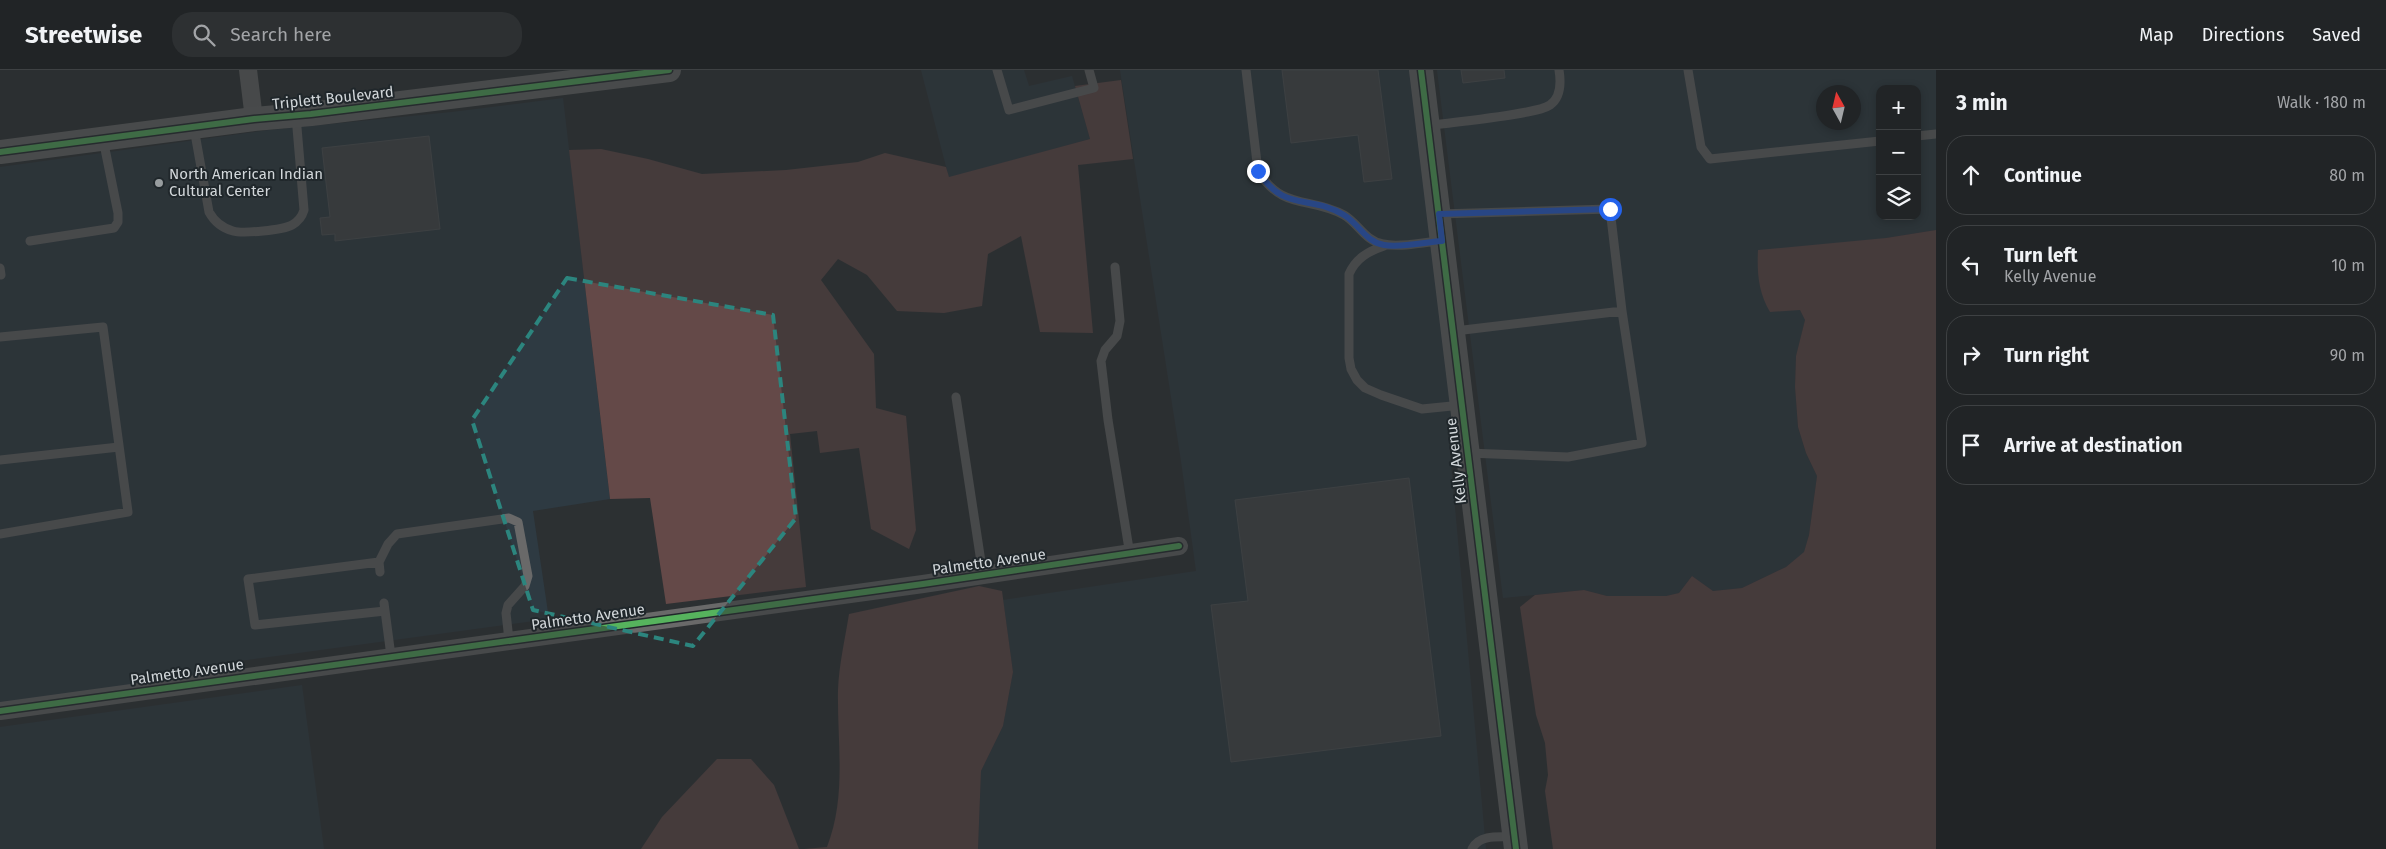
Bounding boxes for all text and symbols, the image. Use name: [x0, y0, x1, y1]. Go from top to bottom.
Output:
search box: [172, 12, 522, 57]
text: Streetwise: [25, 21, 142, 49]
icon: search: [190, 21, 218, 49]
text: Search here: [230, 23, 332, 46]
text: Map: [2139, 24, 2174, 46]
text: Directions: [2202, 24, 2284, 46]
text: Saved: [2312, 24, 2361, 46]
street label: Triplett Boulevard: [271, 83, 395, 113]
north arrow: [1816, 85, 1861, 130]
map controls: [1876, 85, 1921, 220]
button: +: [1876, 85, 1921, 130]
text: 3 min: [1956, 90, 2008, 116]
text: Walk · 180 m: [2277, 93, 2366, 112]
button: −: [1876, 130, 1921, 175]
route end: [1247, 160, 1270, 183]
icon: ahead: [1957, 161, 1985, 189]
text: Continue: [2004, 164, 2082, 187]
place label: North American Indian Cultural Center: [169, 165, 323, 200]
text: 80 m: [2329, 166, 2365, 185]
button: layers: [1876, 175, 1921, 220]
marker: North American Indian Cultural Center: [153, 177, 165, 189]
route start: [1599, 198, 1622, 221]
text: Turn left: [2004, 244, 2078, 267]
icon: left: [1957, 251, 1985, 279]
text: 10 m: [2331, 256, 2365, 275]
text: Kelly Avenue: [2004, 267, 2096, 286]
icon: right: [1957, 341, 1985, 369]
text: Turn right: [2004, 344, 2089, 367]
text: 90 m: [2330, 346, 2365, 365]
street label: Kelly Avenue: [1442, 417, 1470, 505]
icon: arrive: [1957, 431, 1985, 459]
text: Arrive at destination: [2004, 434, 2183, 457]
street label: Palmetto Avenue: [931, 545, 1047, 579]
street label: Palmetto Avenue: [530, 600, 646, 634]
street label: Palmetto Avenue: [129, 655, 245, 689]

